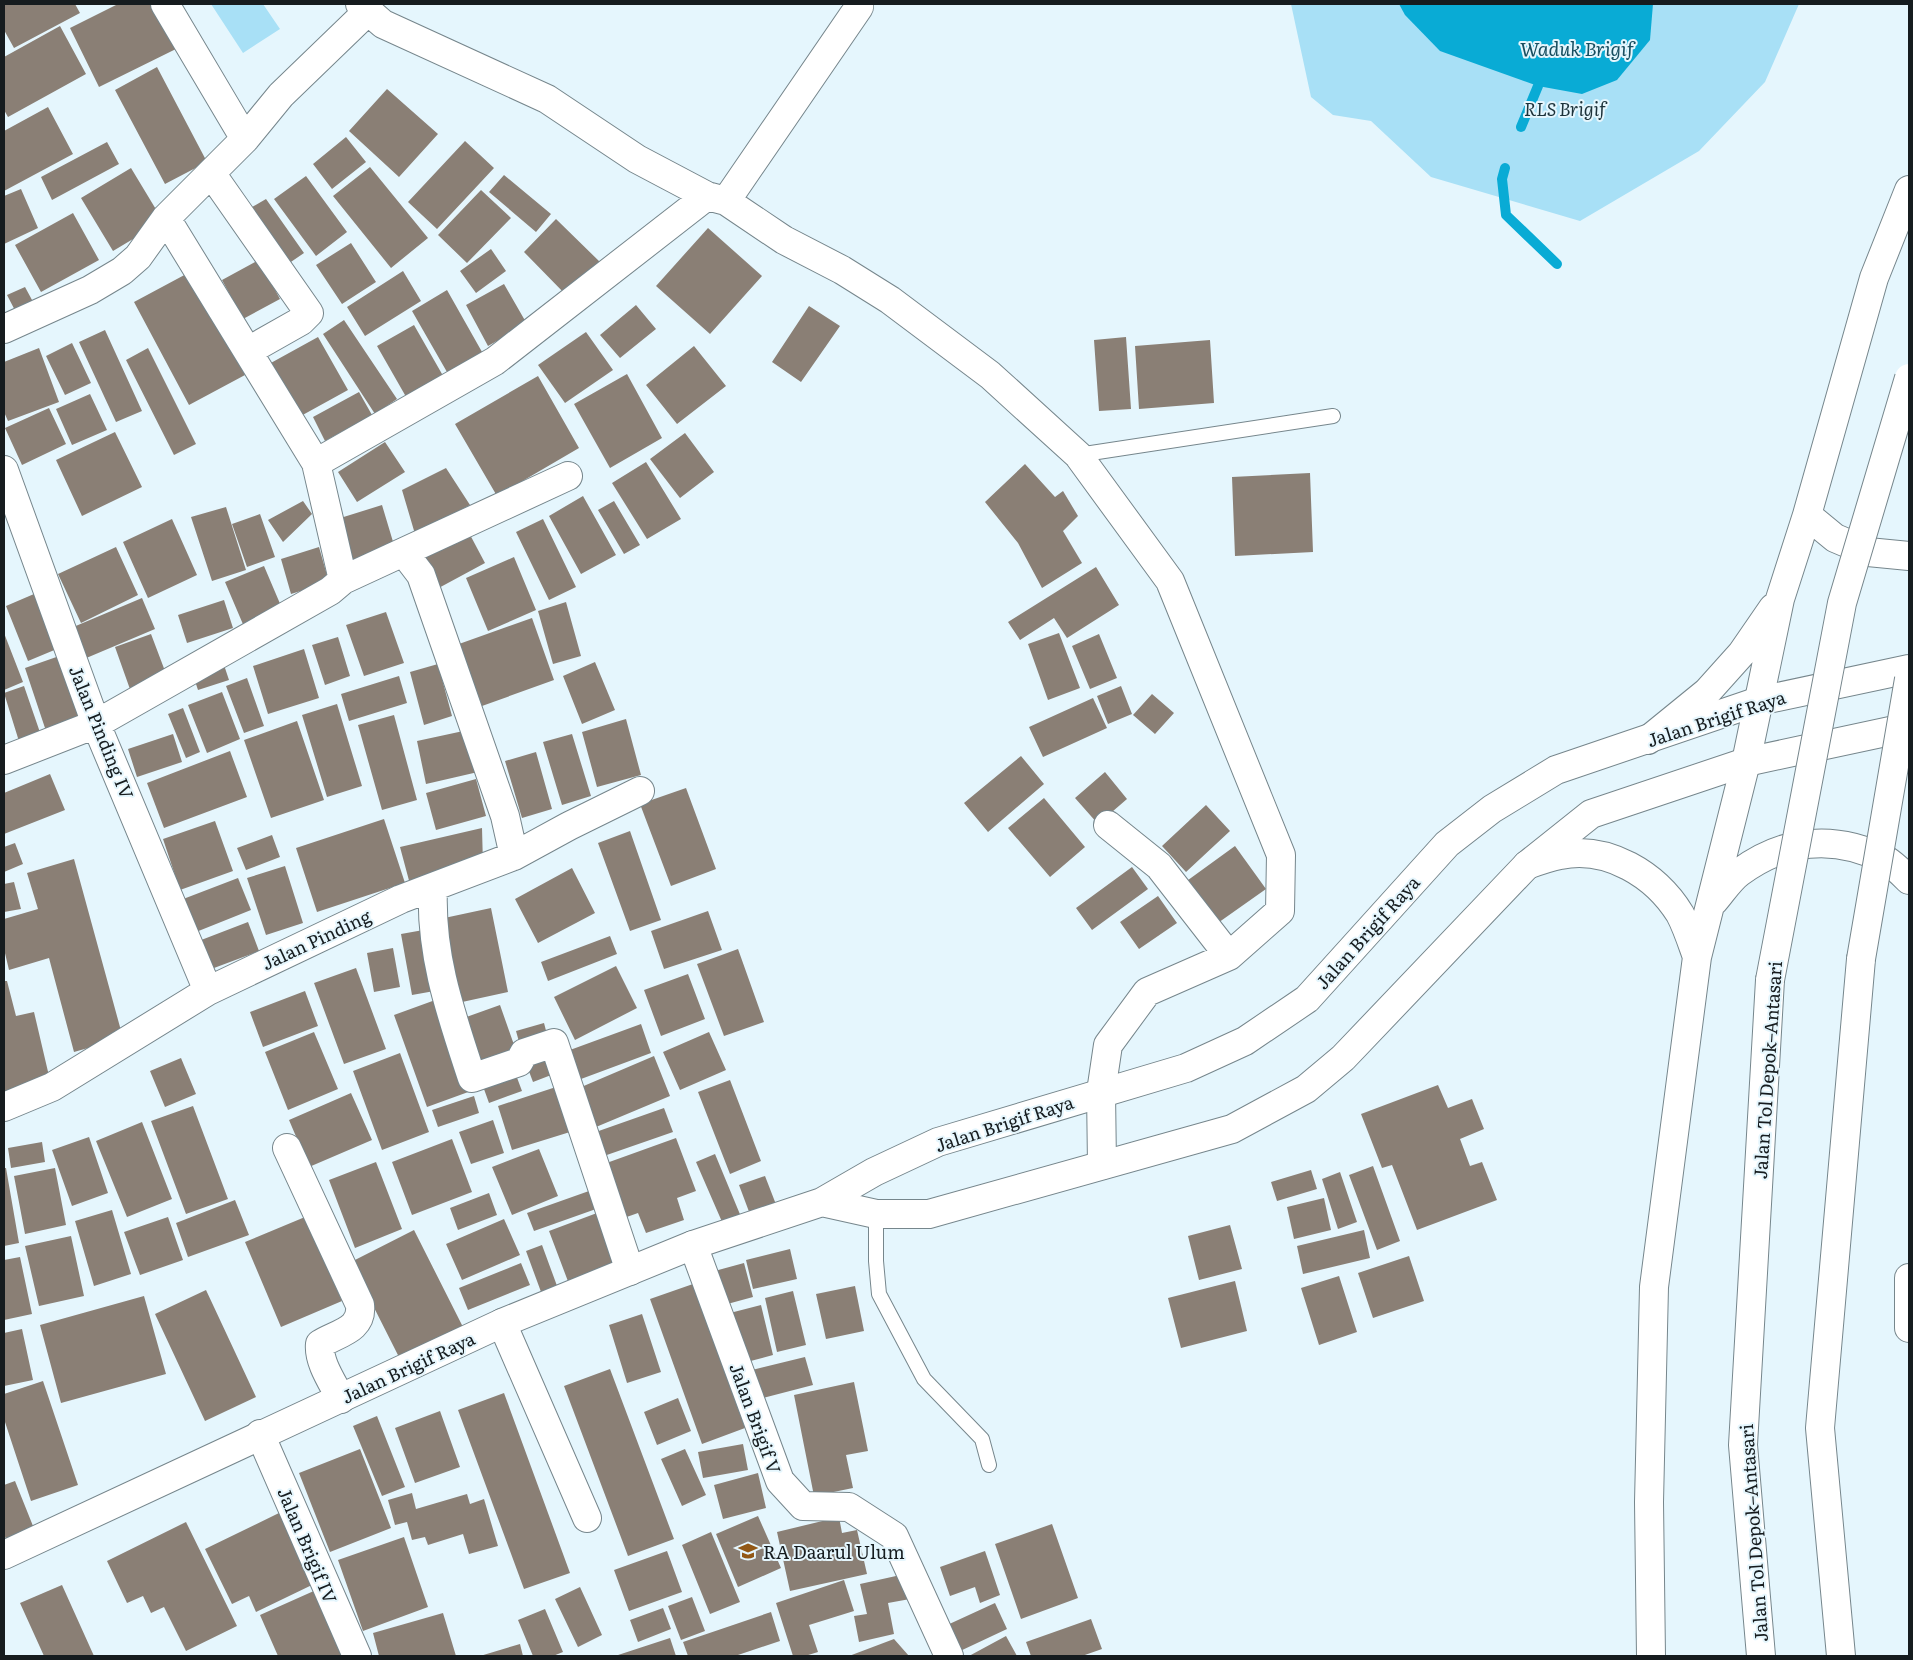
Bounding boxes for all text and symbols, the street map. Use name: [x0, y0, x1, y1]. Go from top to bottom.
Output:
water label: Waduk Brigif: [1520, 34, 1636, 62]
park label: RLS Brigif: [1524, 95, 1608, 122]
street label: Jalan Pinding IV: [63, 661, 141, 803]
street label: Jalan Brigif Raya: [1643, 683, 1789, 753]
street label: Jalan Brigif Raya: [1309, 869, 1426, 995]
street label: Jalan Pinding: [257, 901, 376, 976]
street label: Jalan Tol Depok–Antasari: [1746, 960, 1788, 1180]
street label: Jalan Brigif Raya: [931, 1088, 1077, 1158]
street label: Jalan Brigif Raya: [337, 1324, 479, 1410]
street label: Jalan Brigif V: [723, 1359, 789, 1477]
street label: Jalan Tol Depok–Antasari: [1732, 1423, 1774, 1643]
street label: Jalan Brigif IV: [271, 1483, 345, 1607]
place label: RA Daarul Ulum: [763, 1538, 905, 1565]
school or university icon: RA Daarul Ulum: [737, 1540, 759, 1562]

